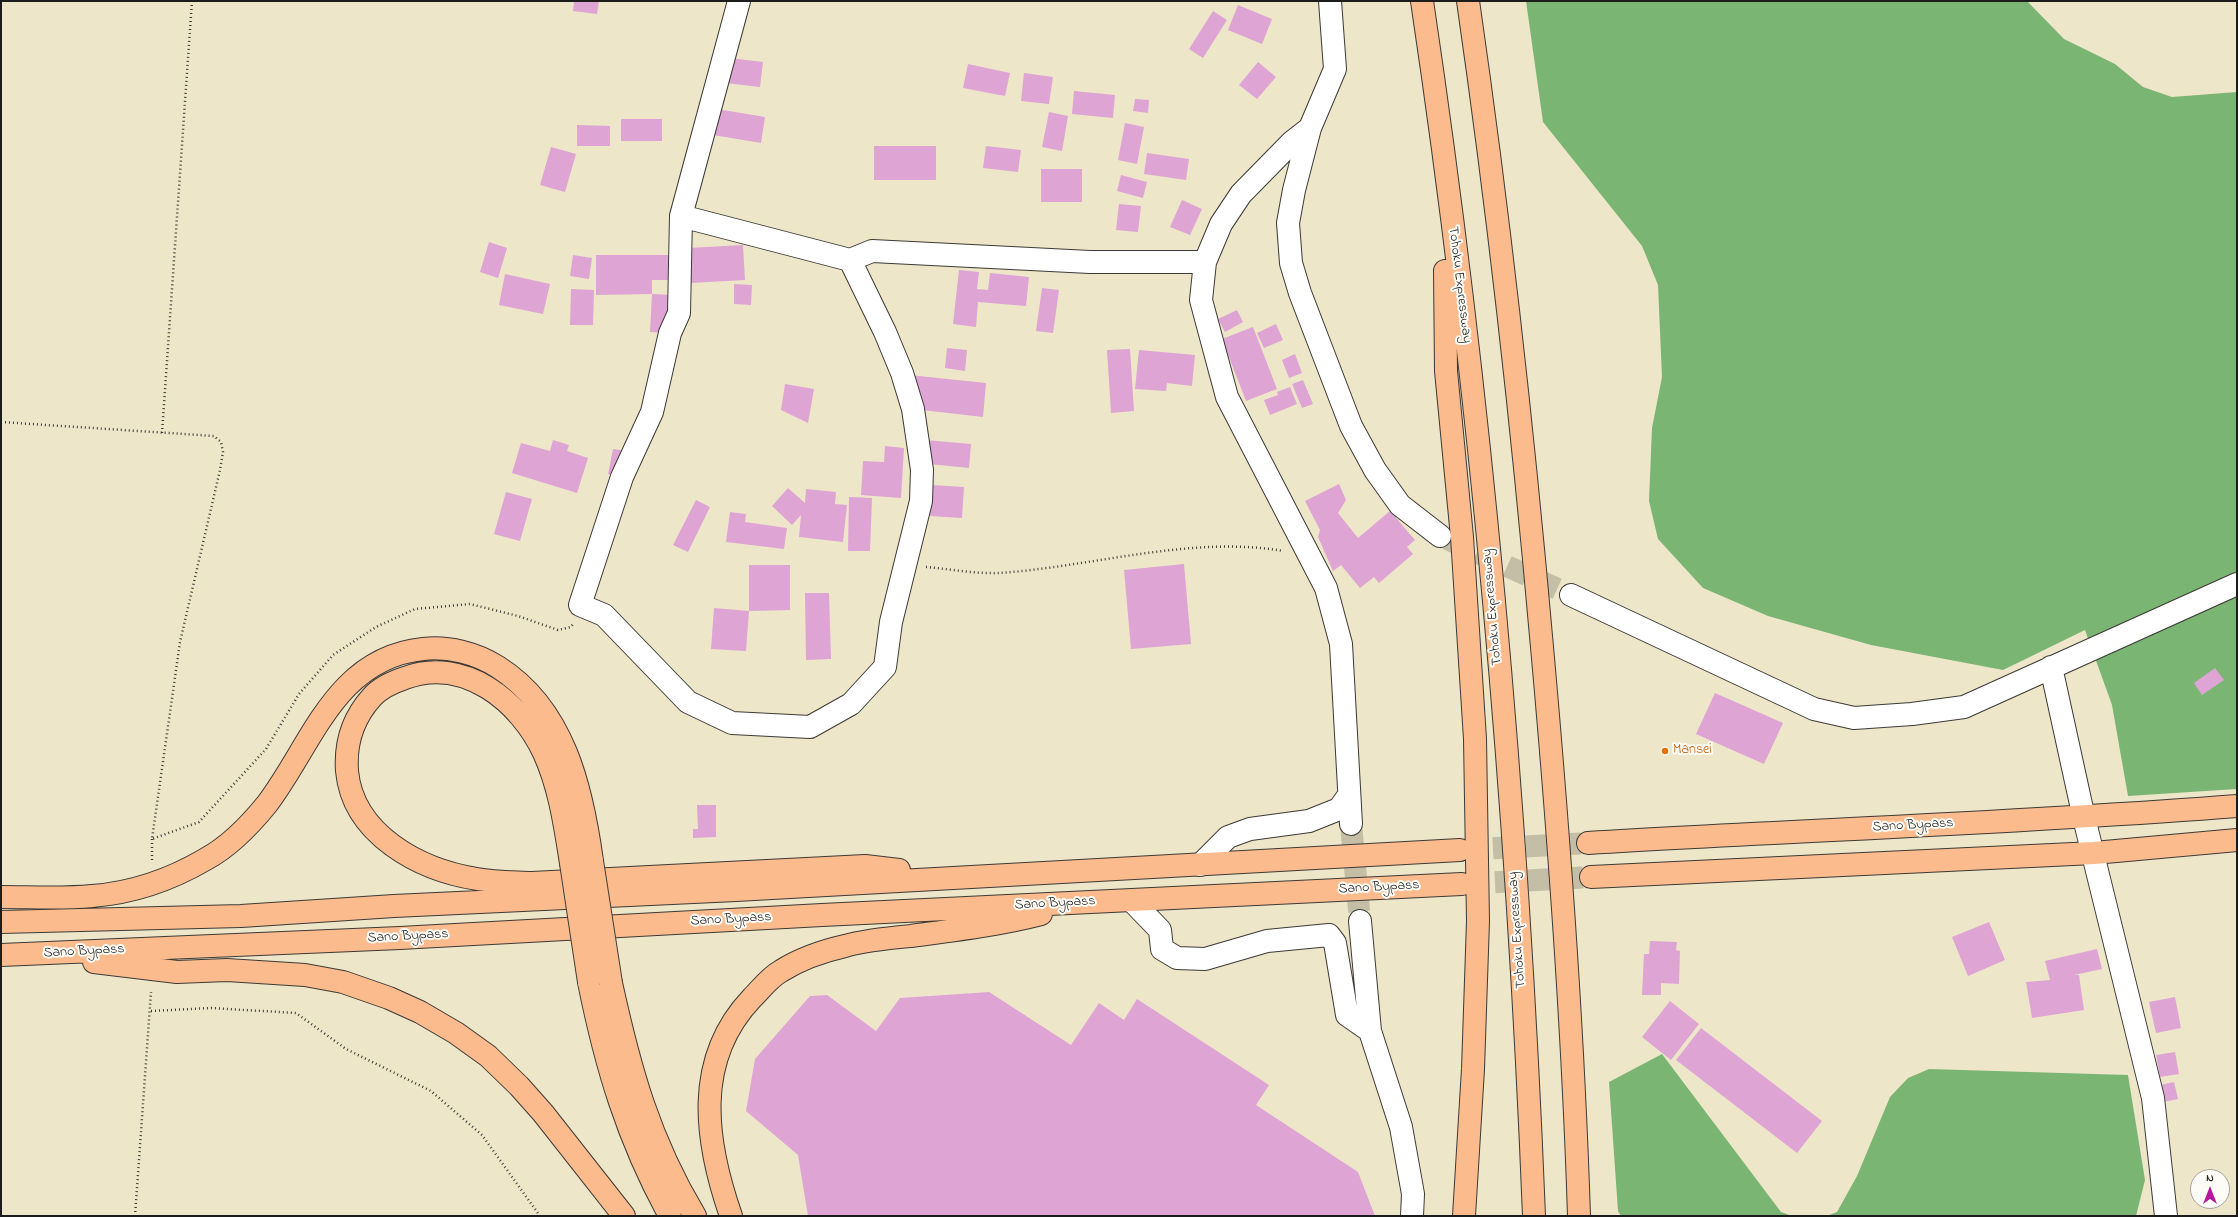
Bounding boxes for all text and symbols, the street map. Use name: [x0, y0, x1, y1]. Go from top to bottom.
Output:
street label: Tohoku Expressway: [1444, 226, 1474, 344]
street label: Tohoku Expressway: [1480, 548, 1506, 666]
place label: Mansei: [1673, 743, 1712, 759]
marker: Mansei: [1660, 746, 1670, 756]
street label: Sano Bypass: [1872, 815, 1954, 837]
street label: Tohoku Expressway: [1506, 871, 1530, 989]
street label: Sano Bypass: [1338, 877, 1420, 899]
street label: Sano Bypass: [1014, 893, 1096, 915]
street label: Sano Bypass: [690, 909, 772, 931]
street label: Sano Bypass: [367, 926, 449, 948]
street label: Sano Bypass: [43, 941, 125, 963]
north arrow: [2190, 1169, 2230, 1209]
text: N: [2206, 1170, 2214, 1186]

